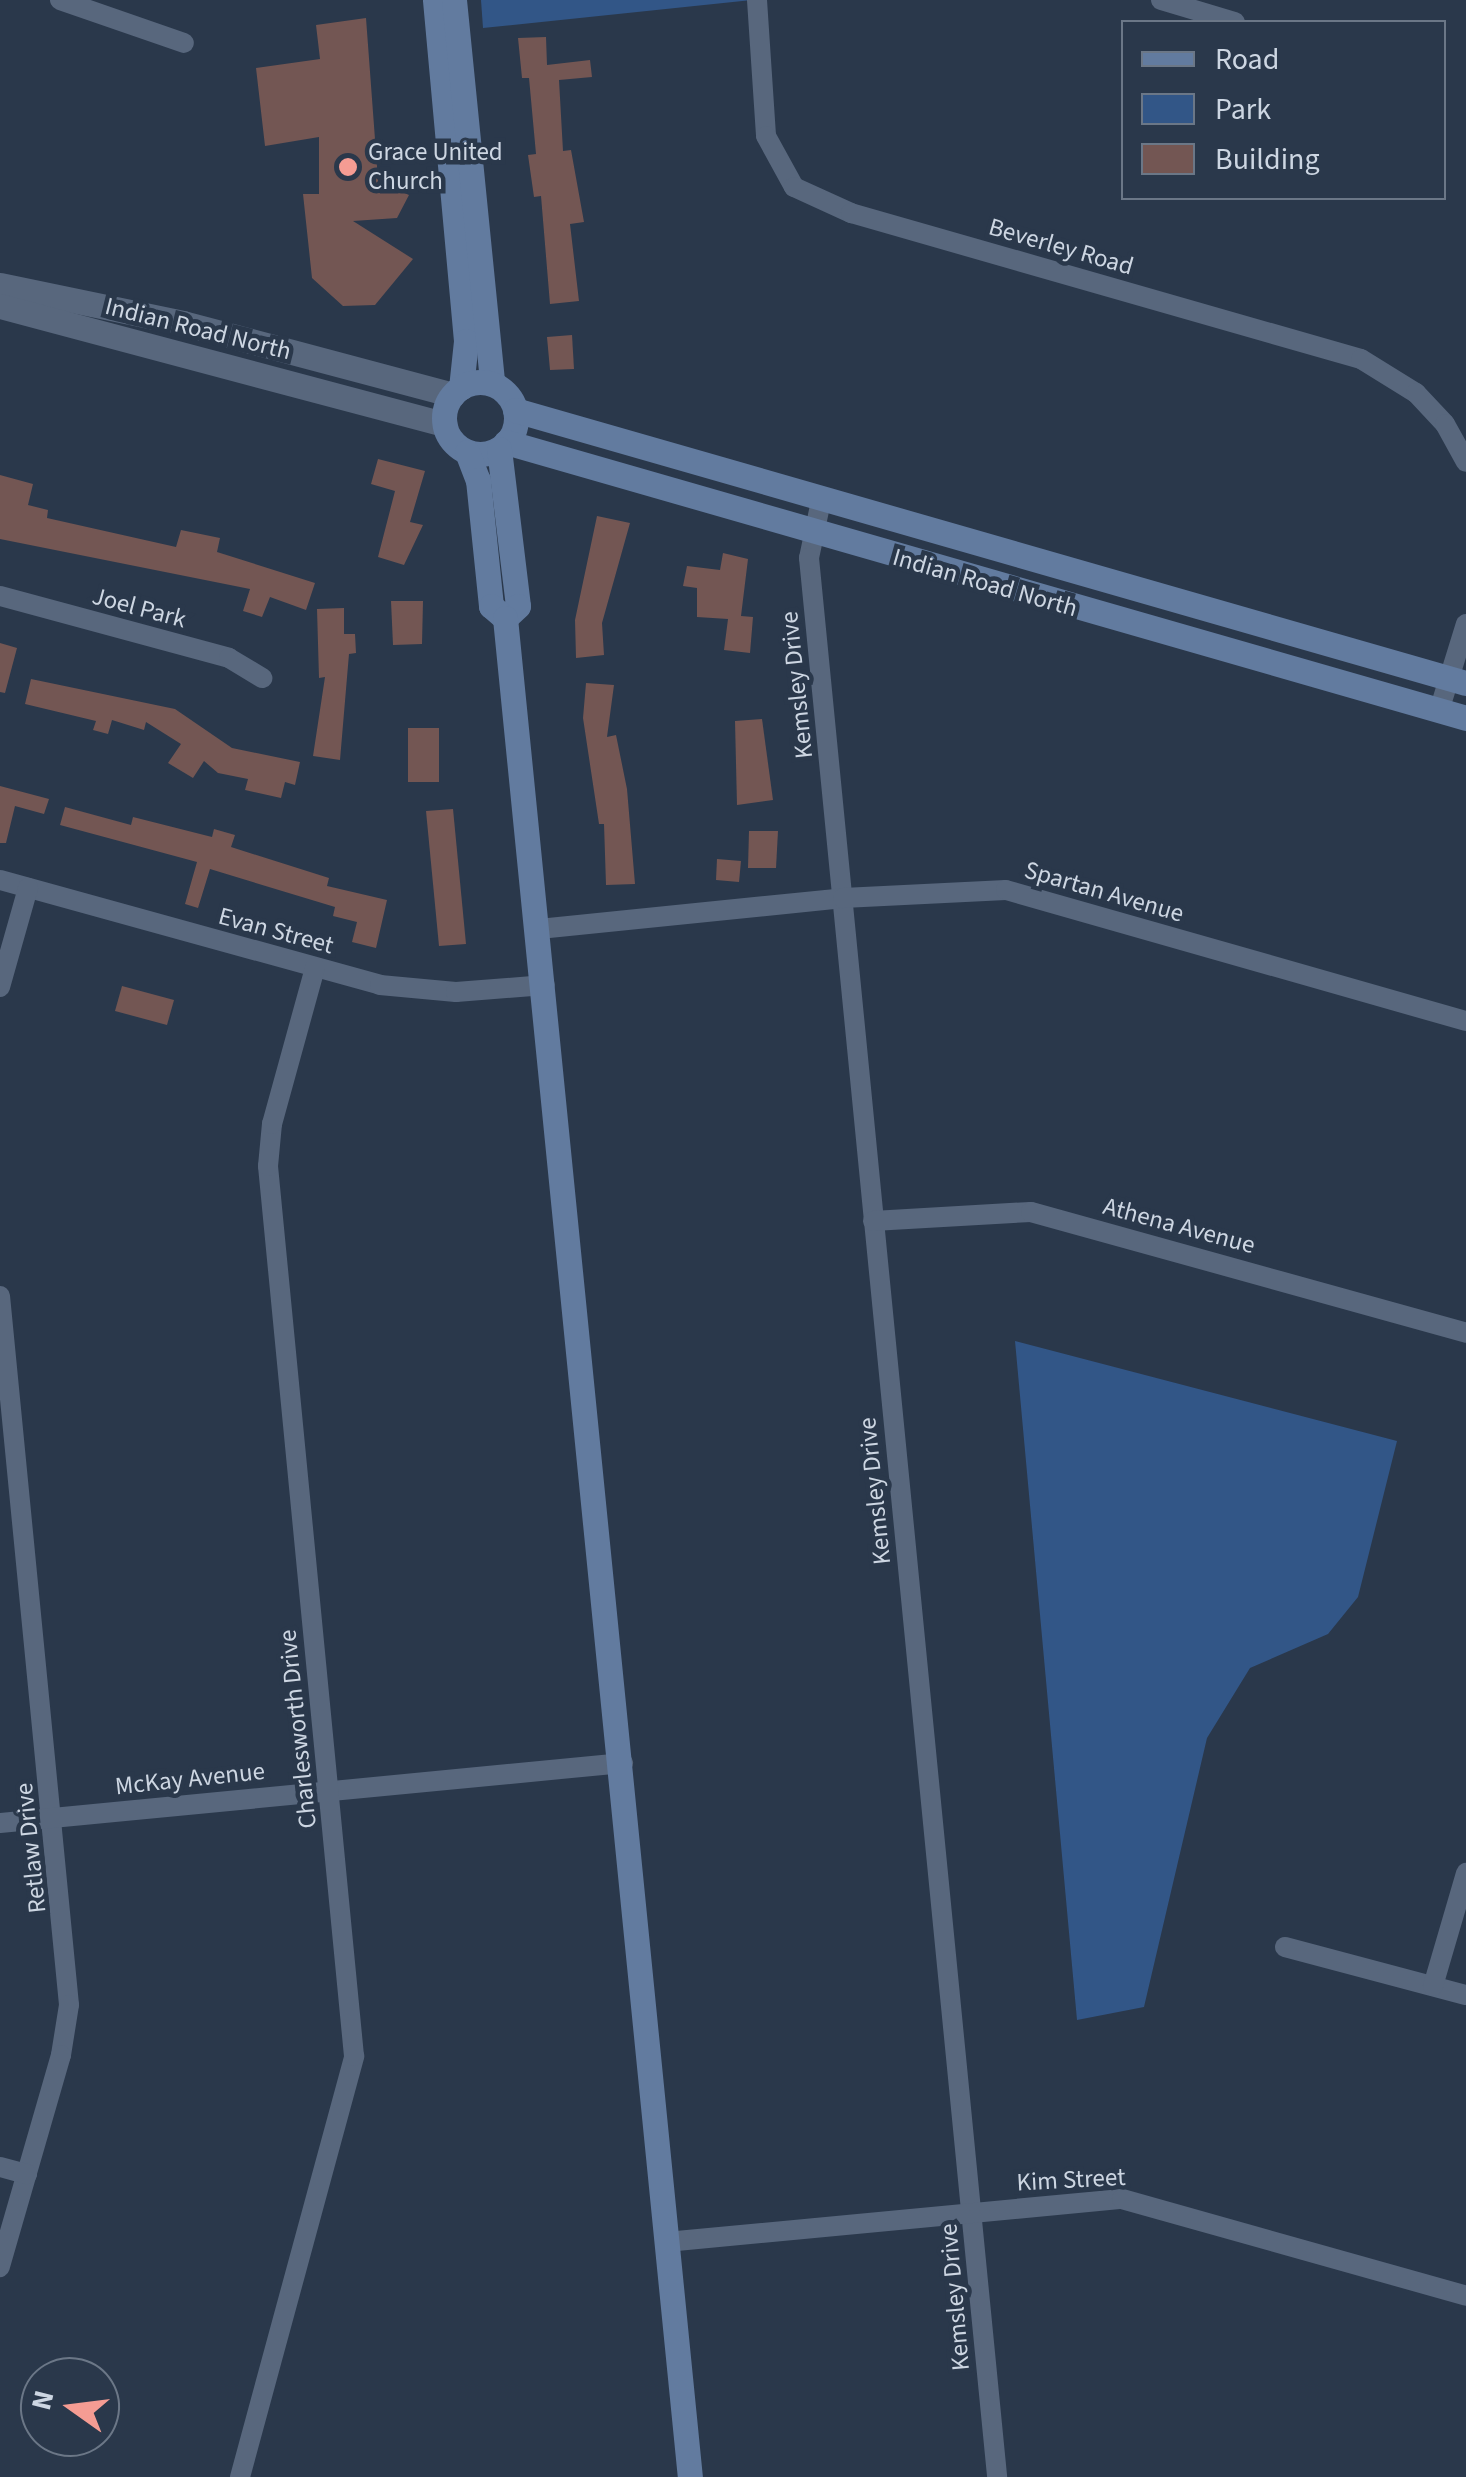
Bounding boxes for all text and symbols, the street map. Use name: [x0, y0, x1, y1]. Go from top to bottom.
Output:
legend: [1121, 20, 1446, 200]
text: Road: [1215, 38, 1279, 81]
text: Park: [1215, 88, 1271, 131]
place label: Grace United Church: [368, 138, 503, 197]
text: Building: [1215, 138, 1320, 181]
marker: Grace United Church: [337, 156, 359, 178]
street label: Beverley Road: [985, 212, 1137, 282]
street label: Indian Road North: [102, 291, 294, 367]
street label: Indian Road North: [889, 542, 1081, 624]
street label: Joel Park: [89, 581, 189, 635]
street label: Kemsley Drive: [774, 610, 820, 760]
street label: Spartan Avenue: [1021, 855, 1187, 929]
street label: Evan Street: [215, 901, 337, 961]
street label: Athena Avenue: [1100, 1191, 1258, 1261]
street label: Kemsley Drive: [852, 1416, 898, 1566]
street label: Charlesworth Drive: [273, 1628, 323, 1830]
street label: McKay Avenue: [114, 1756, 266, 1802]
street label: Retlaw Drive: [9, 1781, 53, 1915]
street label: Kim Street: [1016, 2162, 1126, 2198]
street label: Kemsley Drive: [934, 2222, 976, 2372]
north arrow: [20, 2357, 120, 2457]
text: N: [21, 2386, 64, 2414]

